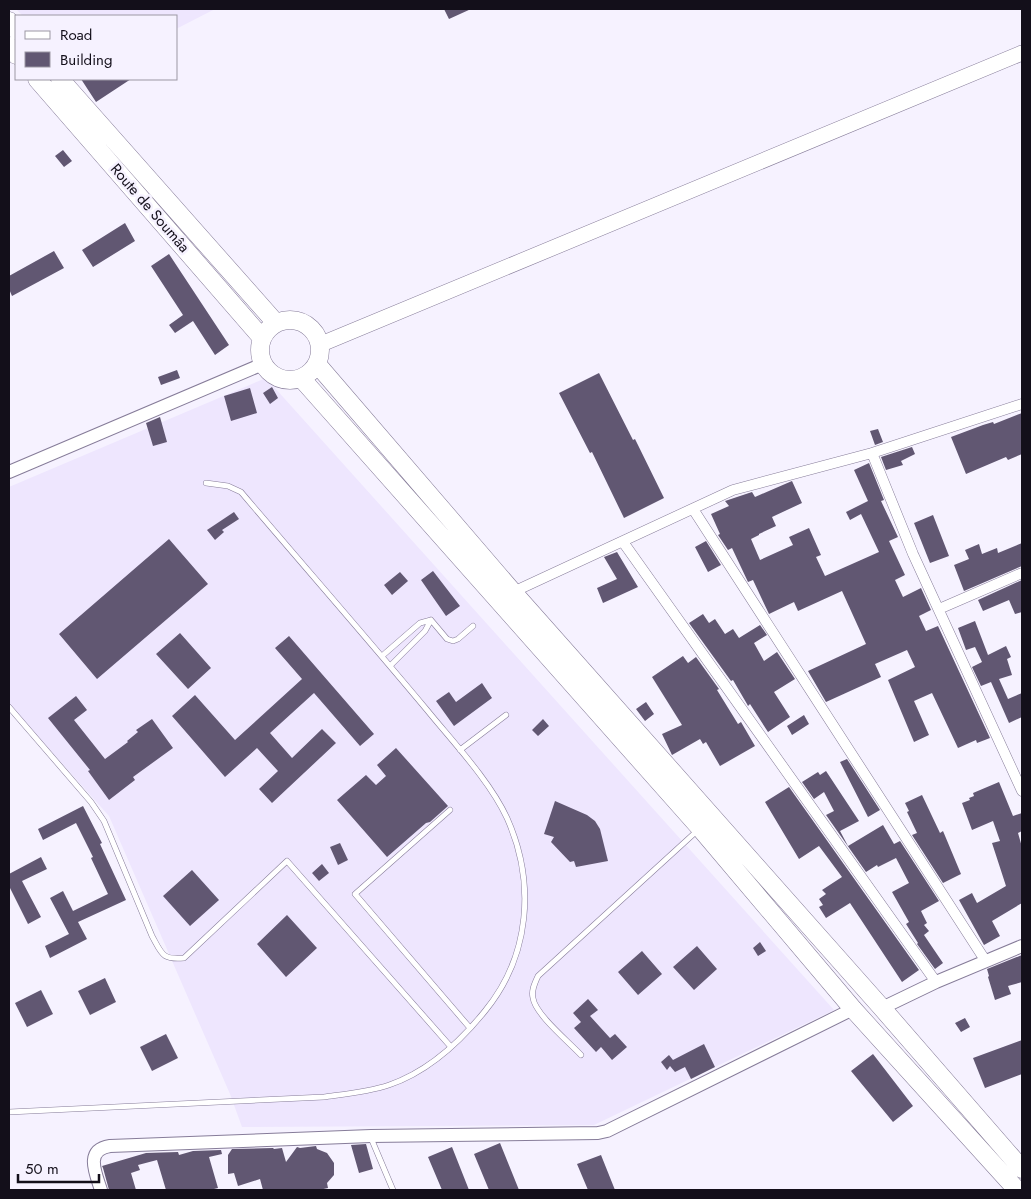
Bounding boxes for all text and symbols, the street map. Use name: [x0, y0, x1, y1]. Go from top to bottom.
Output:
legend: [15, 15, 178, 80]
text: Road: [60, 24, 92, 46]
text: Building: [60, 49, 112, 71]
street label: Route de Soumâa: [105, 159, 195, 257]
scale bar: [18, 1152, 99, 1184]
text: 50 m: [25, 1158, 59, 1180]

